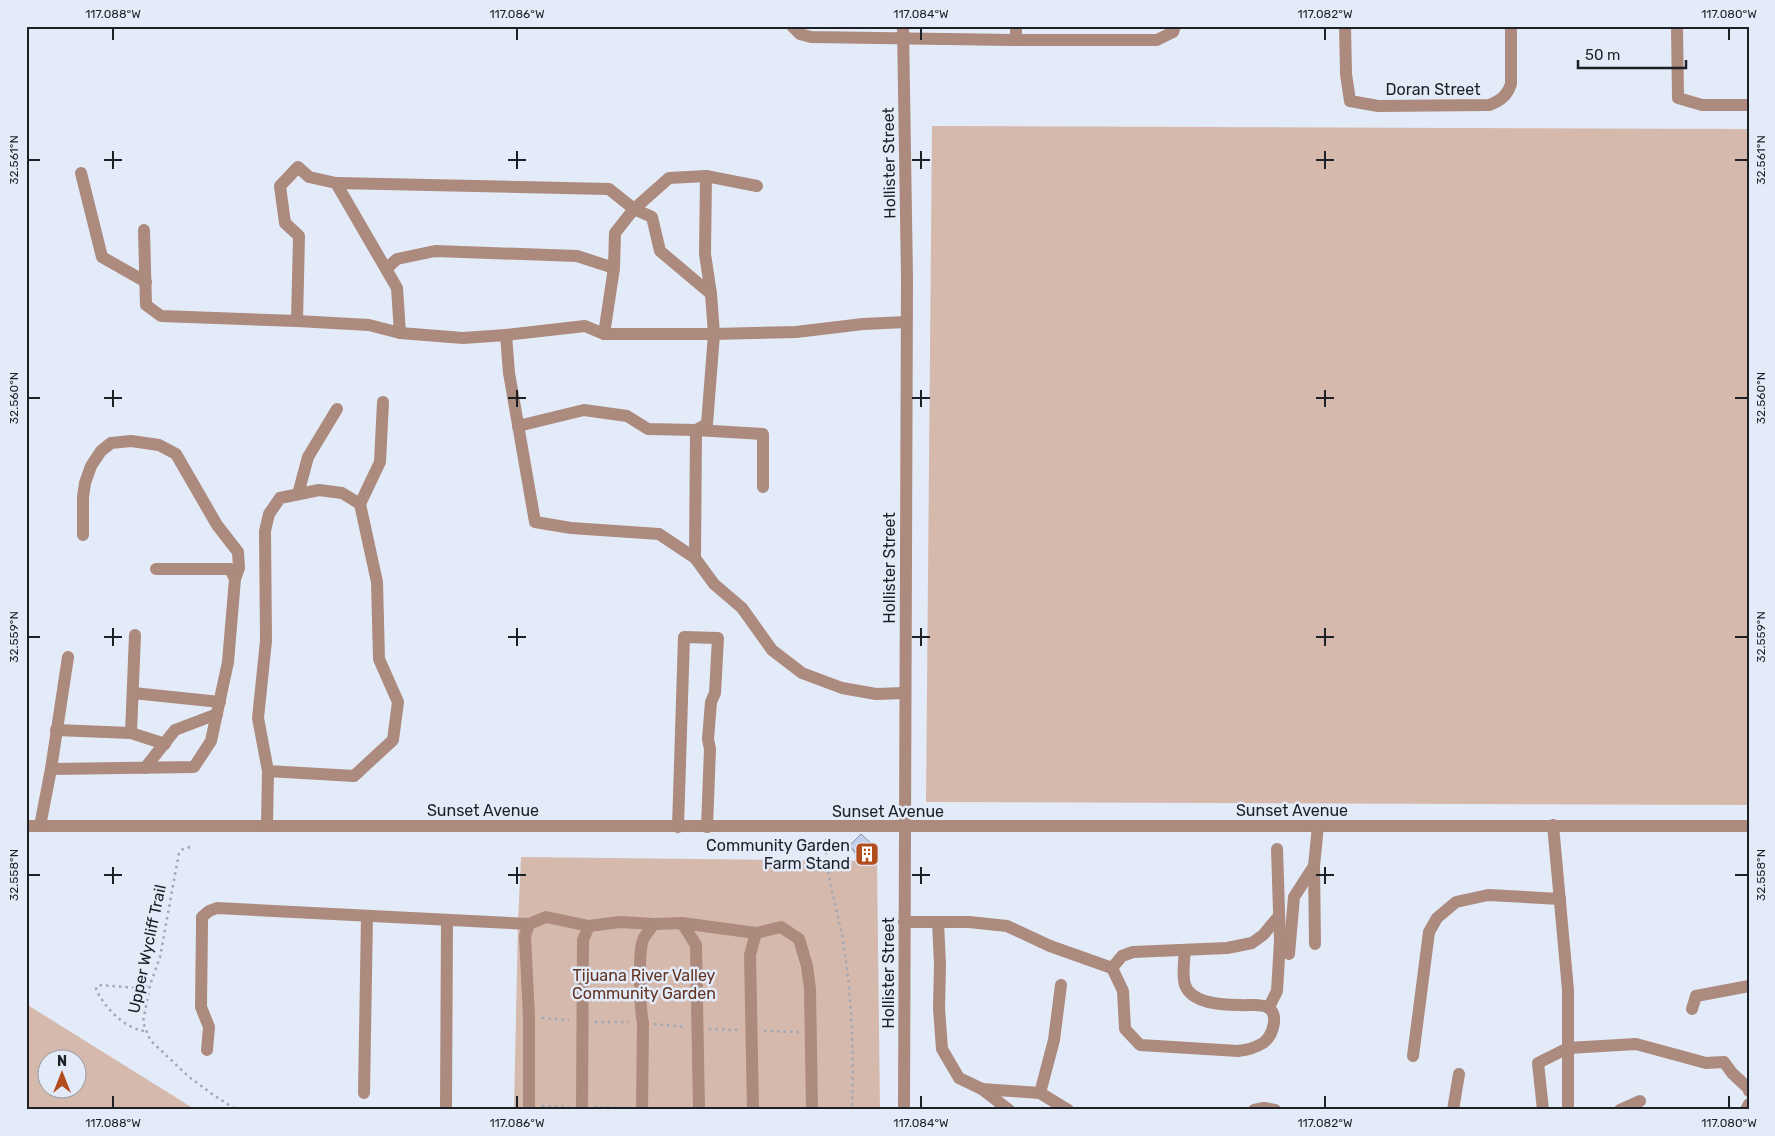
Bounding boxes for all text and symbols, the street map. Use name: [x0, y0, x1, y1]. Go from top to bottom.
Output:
text: 117.088°W: [85, 7, 141, 21]
text: 117.086°W: [489, 7, 545, 21]
text: 117.084°W: [893, 7, 949, 21]
text: 117.082°W: [1297, 7, 1353, 21]
text: 117.080°W: [1701, 7, 1757, 21]
scale bar: [1578, 38, 1685, 70]
text: 50 m: [1585, 46, 1620, 64]
street label: Doran Street: [1386, 80, 1480, 99]
street label: Hollister Street: [879, 107, 899, 219]
text: 32.561°N: [7, 135, 21, 185]
text: 32.561°N: [1754, 135, 1768, 185]
text: 32.560°N: [7, 372, 21, 424]
text: 32.560°N: [1754, 372, 1768, 424]
street label: Hollister Street: [880, 512, 899, 624]
text: 32.559°N: [7, 611, 21, 663]
text: 32.559°N: [1754, 611, 1768, 663]
street label: Sunset Avenue: [427, 801, 539, 820]
street label: Sunset Avenue: [1236, 801, 1348, 820]
street label: Sunset Avenue: [832, 802, 944, 821]
place label: Community Garden Farm Stand: [706, 836, 850, 873]
building icon: Community Garden Farm Stand: [854, 841, 880, 867]
text: 32.558°N: [7, 849, 21, 901]
text: 32.558°N: [1754, 849, 1768, 901]
street label: Upper Wycliff Trail: [124, 883, 170, 1015]
street label: Hollister Street: [879, 917, 898, 1029]
park label: Tijuana River Valley Community Garden: [572, 966, 716, 1003]
north arrow: [38, 1048, 88, 1098]
text: N: [57, 1053, 67, 1070]
text: 117.088°W: [85, 1116, 141, 1130]
text: 117.086°W: [489, 1116, 545, 1130]
text: 117.084°W: [893, 1116, 949, 1130]
text: 117.082°W: [1297, 1116, 1353, 1130]
text: 117.080°W: [1701, 1116, 1757, 1130]

